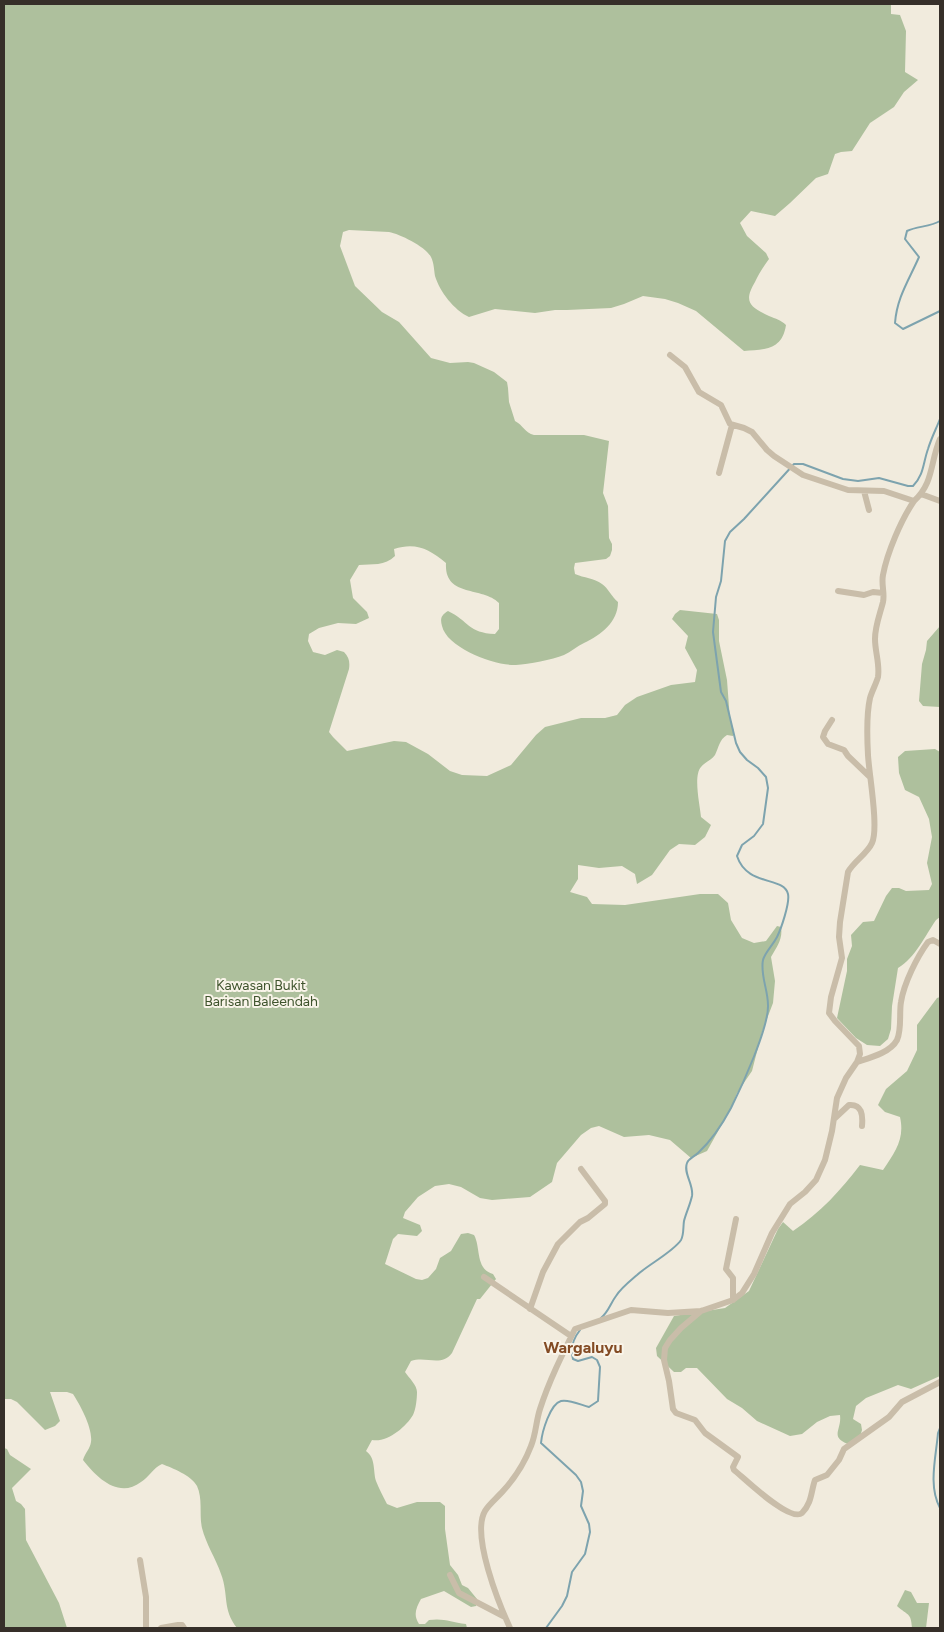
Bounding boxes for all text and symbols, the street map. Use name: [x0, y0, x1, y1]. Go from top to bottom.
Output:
park label: Kawasan Bukit Barisan Baleendah: [204, 977, 318, 1010]
district label: Wargaluyu: [543, 1338, 623, 1357]

